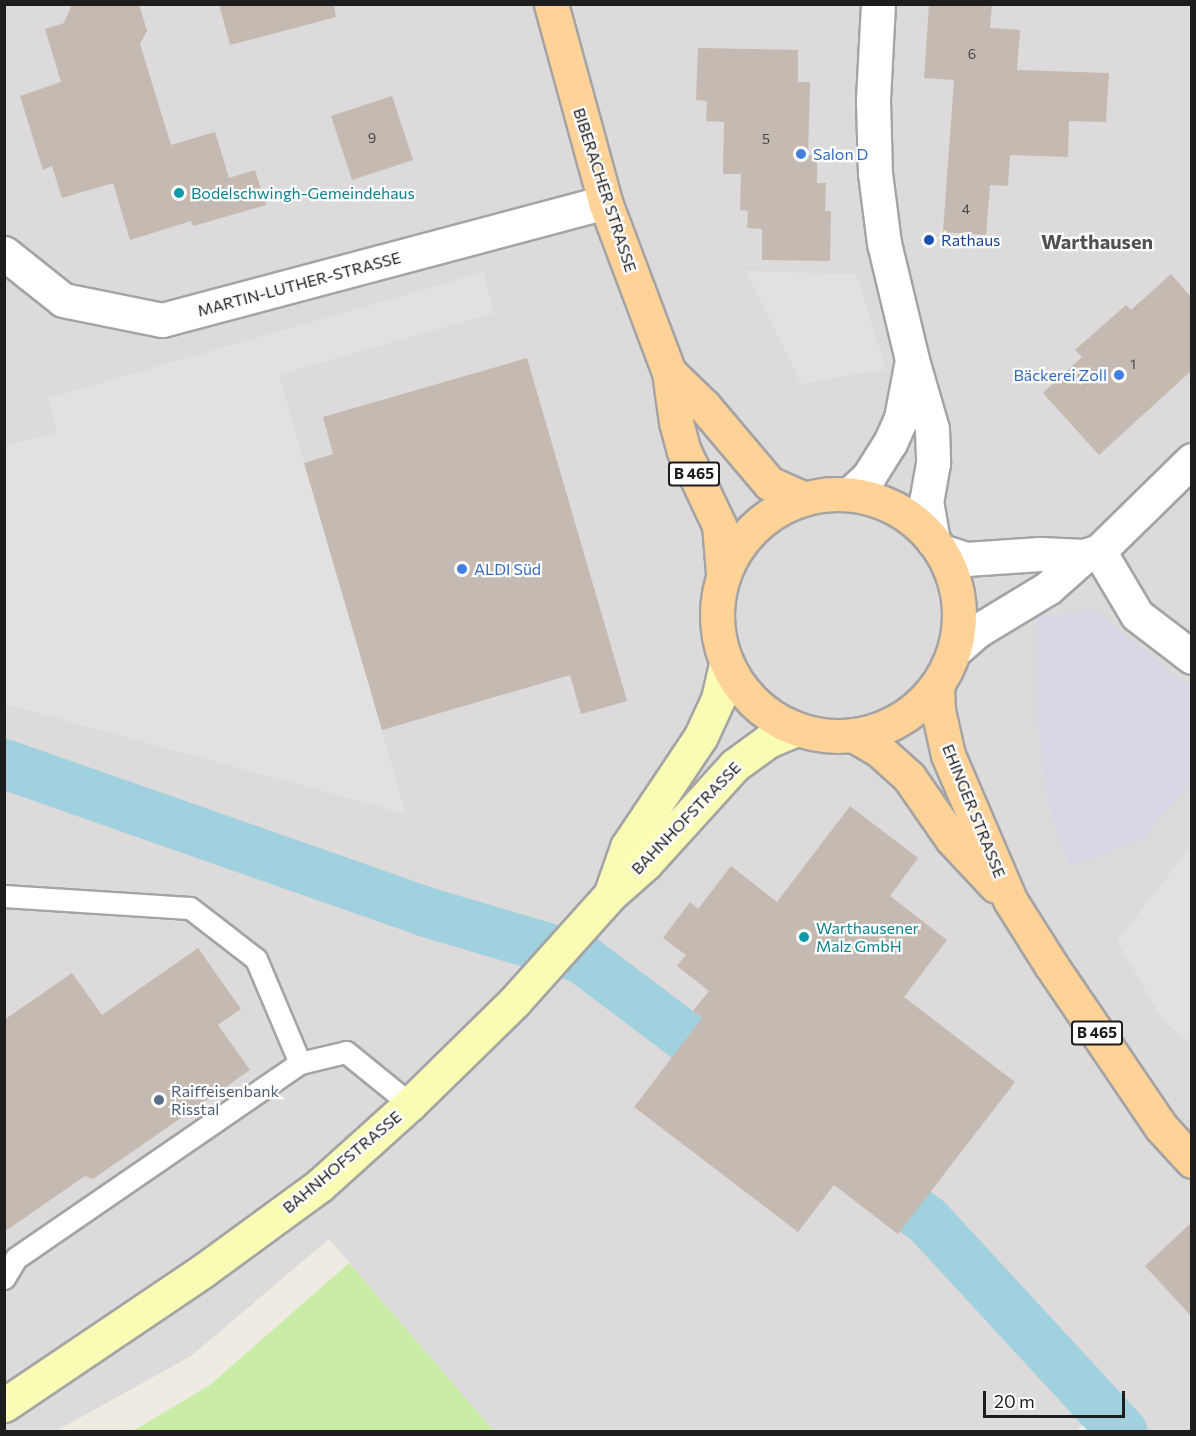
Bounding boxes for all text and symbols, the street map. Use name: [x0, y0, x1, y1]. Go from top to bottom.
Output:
house number: 6: [968, 46, 976, 62]
street label: BIBERACHER STRASSE: [569, 105, 641, 275]
house number: 9: [368, 130, 376, 146]
house number: 5: [762, 131, 770, 147]
place label: Salon D: [813, 144, 868, 164]
marker: Salon D: [794, 147, 808, 161]
place label: Bodelschwingh-Gemeindehaus: [191, 183, 415, 203]
marker: Bodelschwingh-Gemeindehaus: [172, 186, 186, 200]
house number: 4: [962, 201, 970, 217]
district label: Warthausen: [1041, 229, 1153, 253]
place label: Rathaus: [941, 230, 1000, 250]
marker: Rathaus: [922, 233, 936, 247]
street label: MARTIN-LUTHER-STRASSE: [195, 248, 403, 320]
house number: 1: [1130, 356, 1136, 372]
place label: Bäckerei Zoll: [1014, 365, 1107, 385]
marker: Bäckerei Zoll: [1112, 368, 1126, 382]
road number: B 465: [667, 462, 721, 486]
place label: ALDI Süd: [474, 559, 541, 579]
marker: ALDI Süd: [455, 562, 469, 576]
street label: EHINGER STRASSE: [938, 741, 1010, 881]
street label: BAHNHOFSTRASSE: [627, 758, 745, 878]
place label: Warthausener Malz GmbH: [816, 918, 919, 956]
marker: Warthausener Malz GmbH: [797, 930, 811, 944]
road number: B 465: [1070, 1021, 1124, 1045]
place label: Raiffeisenbank Risstal: [171, 1081, 279, 1119]
marker: Raiffeisenbank Risstal: [152, 1093, 166, 1107]
street label: BAHNHOFSTRASSE: [279, 1107, 405, 1217]
scale bar: [986, 1379, 1128, 1417]
text: 20 m: [994, 1390, 1035, 1412]

